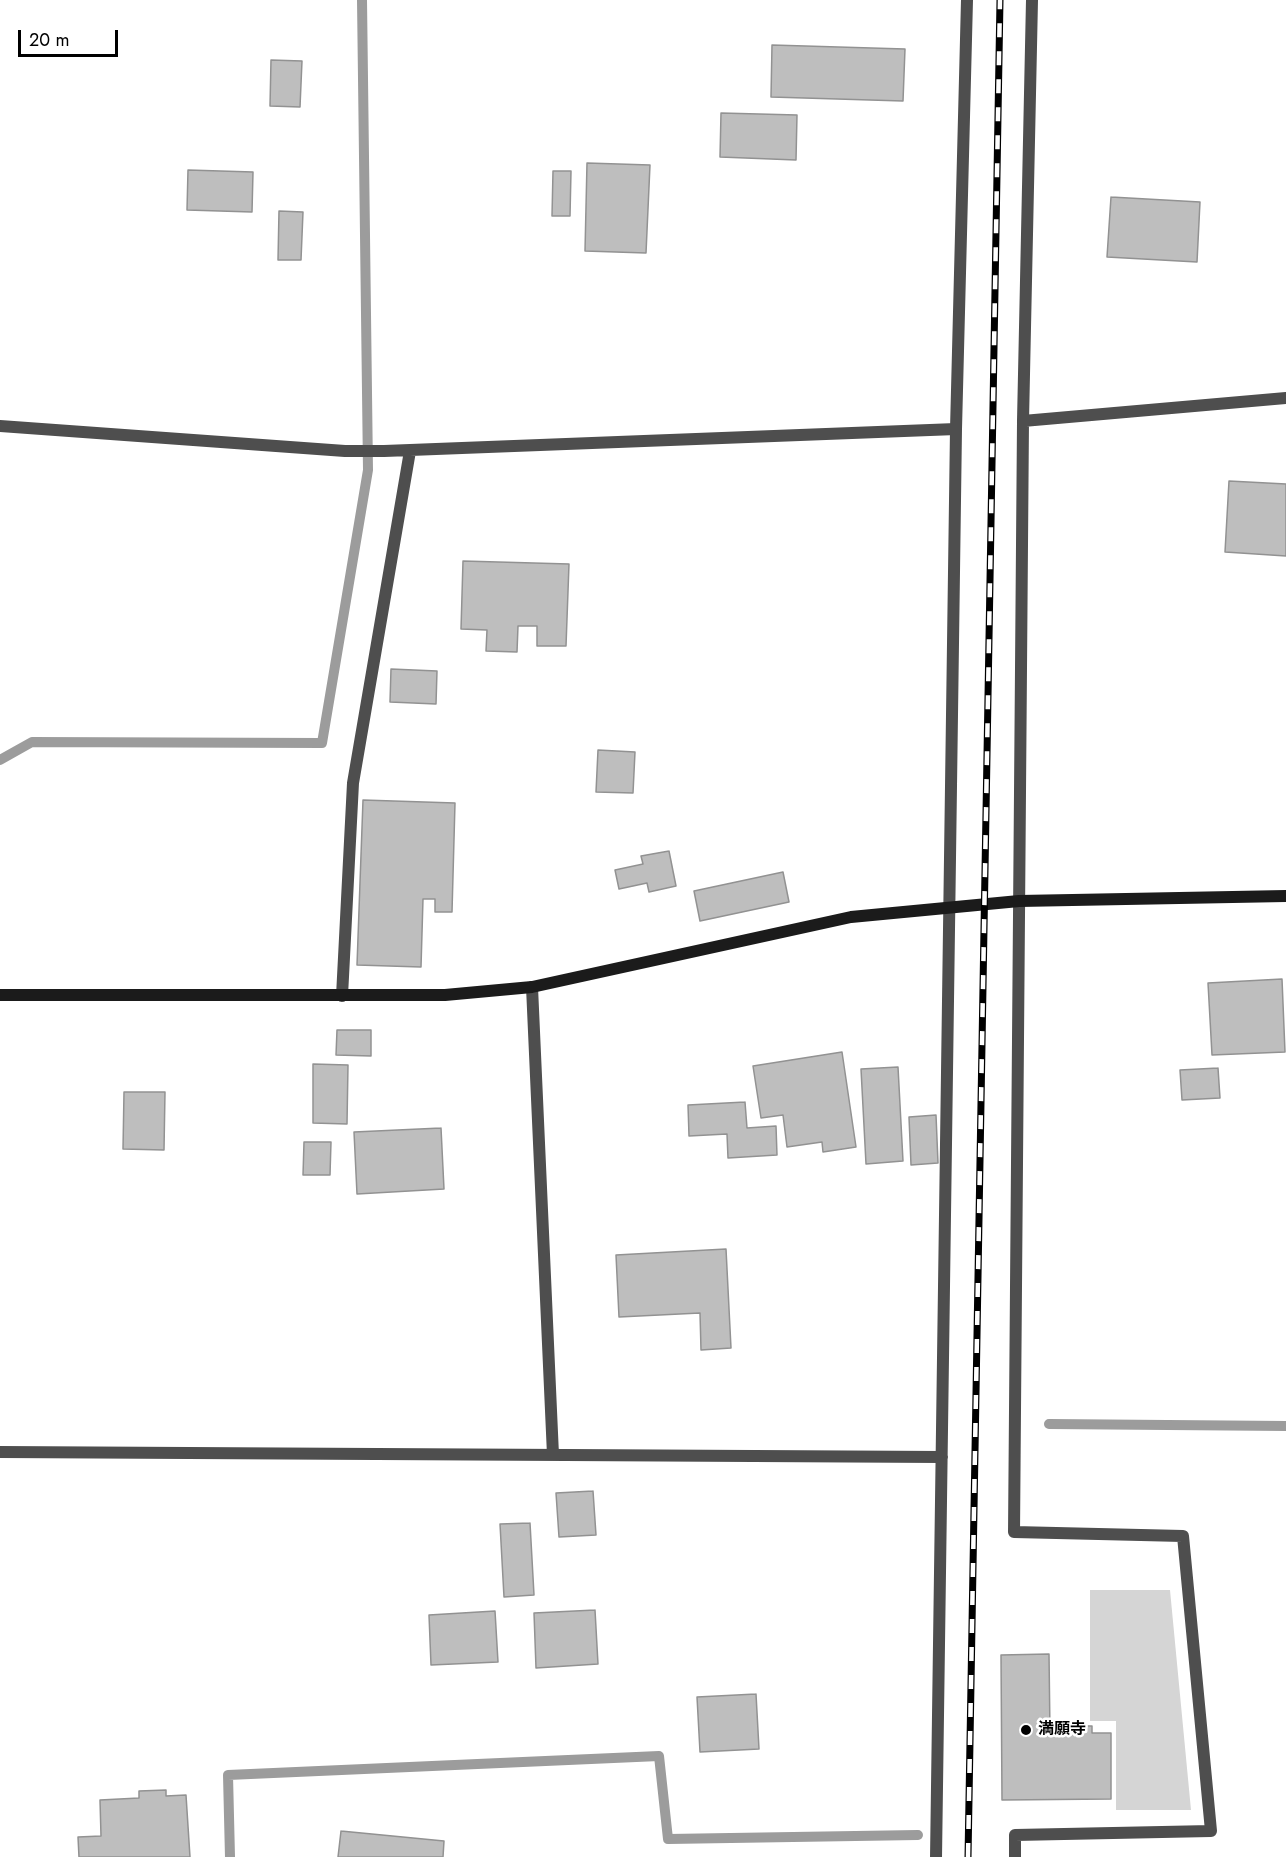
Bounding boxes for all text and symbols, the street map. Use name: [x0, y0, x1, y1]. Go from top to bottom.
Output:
scale bar: [21, 18, 122, 56]
text: 20 m: [29, 27, 69, 53]
place label: 満願寺: [1038, 1720, 1086, 1740]
marker: 満願寺: [1019, 1723, 1033, 1737]

